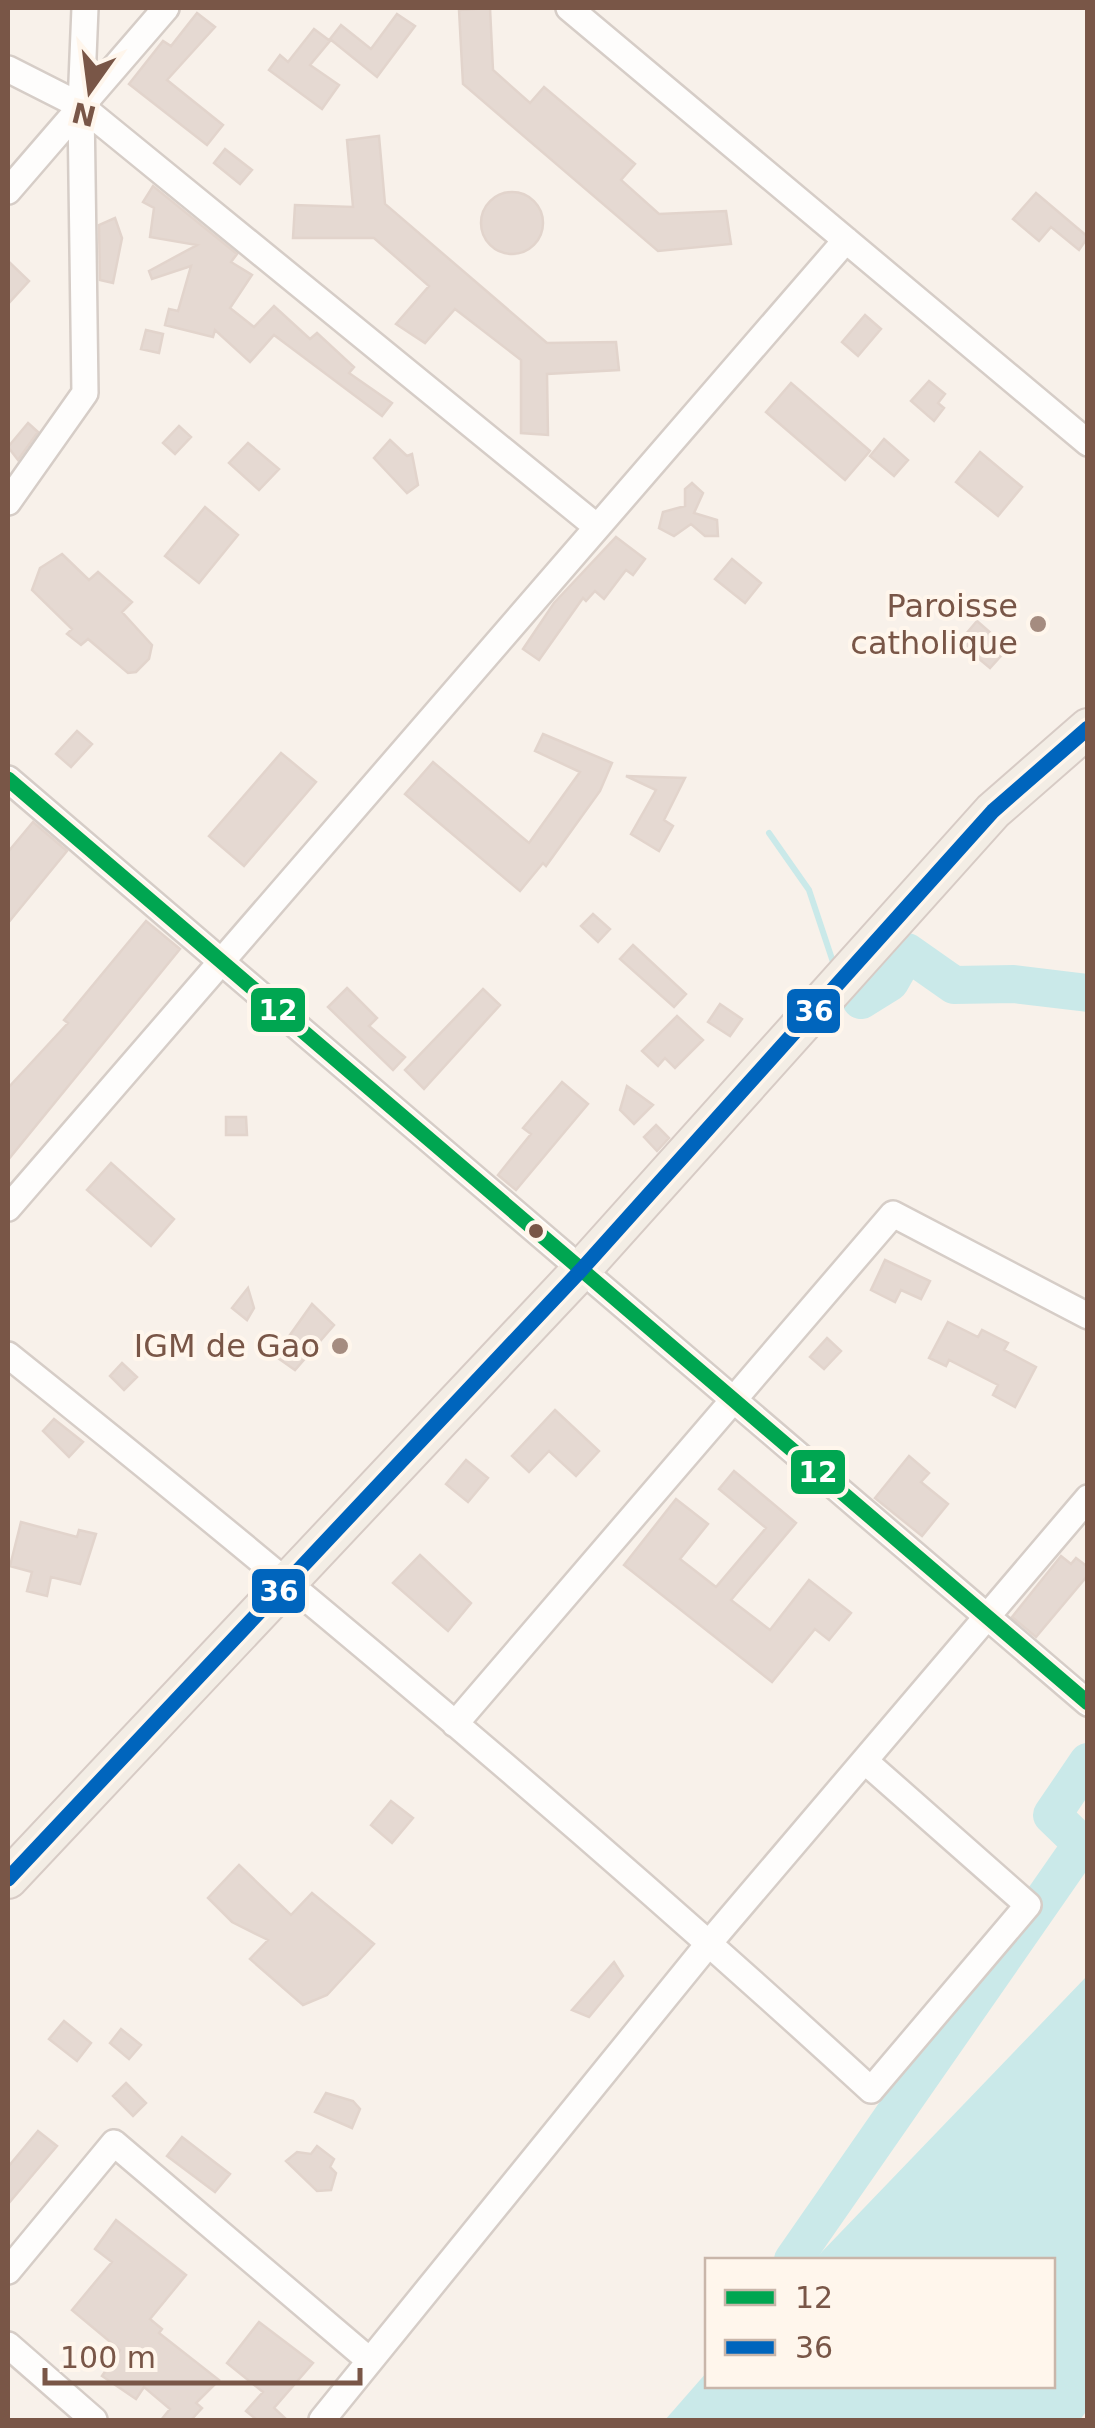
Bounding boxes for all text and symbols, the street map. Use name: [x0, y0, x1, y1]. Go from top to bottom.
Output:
north arrow: [40, 40, 140, 140]
text: N: [69, 95, 99, 133]
place label: Paroisse catholique: [850, 587, 1018, 662]
marker: Paroisse catholique: [1027, 613, 1049, 635]
line badge: 12: [249, 986, 307, 1034]
line badge: 36: [785, 987, 842, 1035]
text: 12: [259, 994, 297, 1027]
text: 36: [795, 995, 833, 1028]
unlabelled marker: [526, 1221, 546, 1241]
place label: IGM de Gao: [134, 1327, 320, 1365]
marker: IGM de Gao: [329, 1335, 351, 1357]
line badge: 12: [789, 1448, 847, 1496]
text: 12: [799, 1456, 837, 1489]
line badge: 36: [250, 1567, 307, 1615]
text: 36: [260, 1575, 298, 1608]
legend: [705, 2258, 1055, 2388]
text: 12: [795, 2280, 833, 2315]
scale bar: [45, 2323, 360, 2385]
text: 36: [795, 2330, 833, 2365]
text: 100 m: [60, 2340, 156, 2375]

